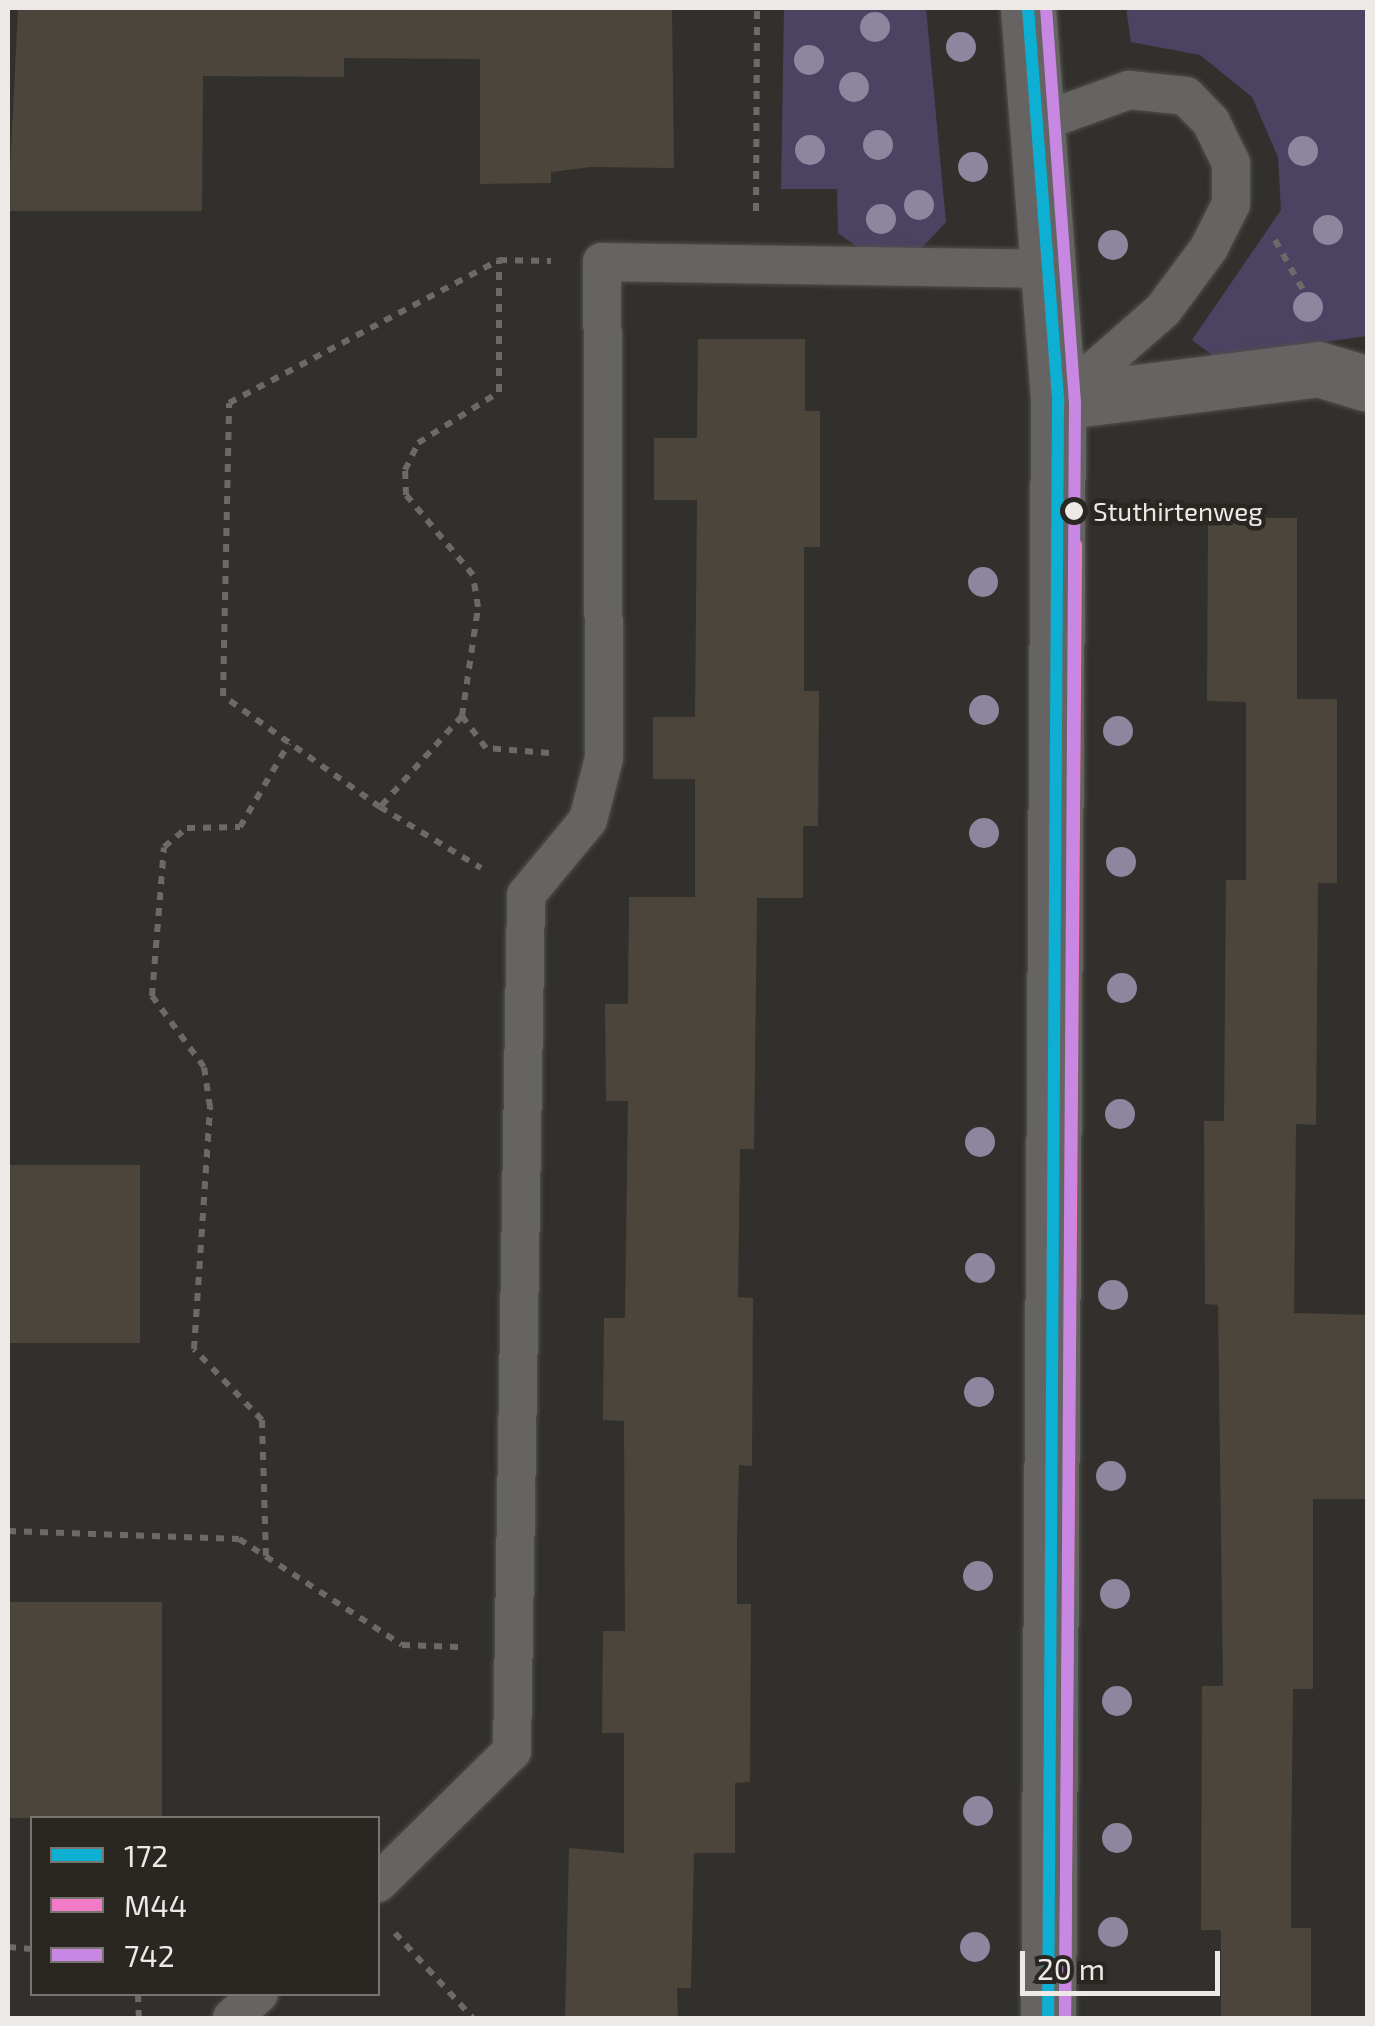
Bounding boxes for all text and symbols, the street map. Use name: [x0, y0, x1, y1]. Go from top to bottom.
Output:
place label: Stuthirtenweg: [1093, 495, 1263, 527]
marker: Stuthirtenweg: [1064, 501, 1084, 521]
legend: [30, 1816, 380, 1996]
text: 172: [124, 1837, 168, 1873]
text: M44: [124, 1887, 187, 1923]
scale bar: [1025, 1931, 1225, 1993]
text: 742: [124, 1937, 175, 1973]
text: 20 m: [1037, 1950, 1105, 1986]

